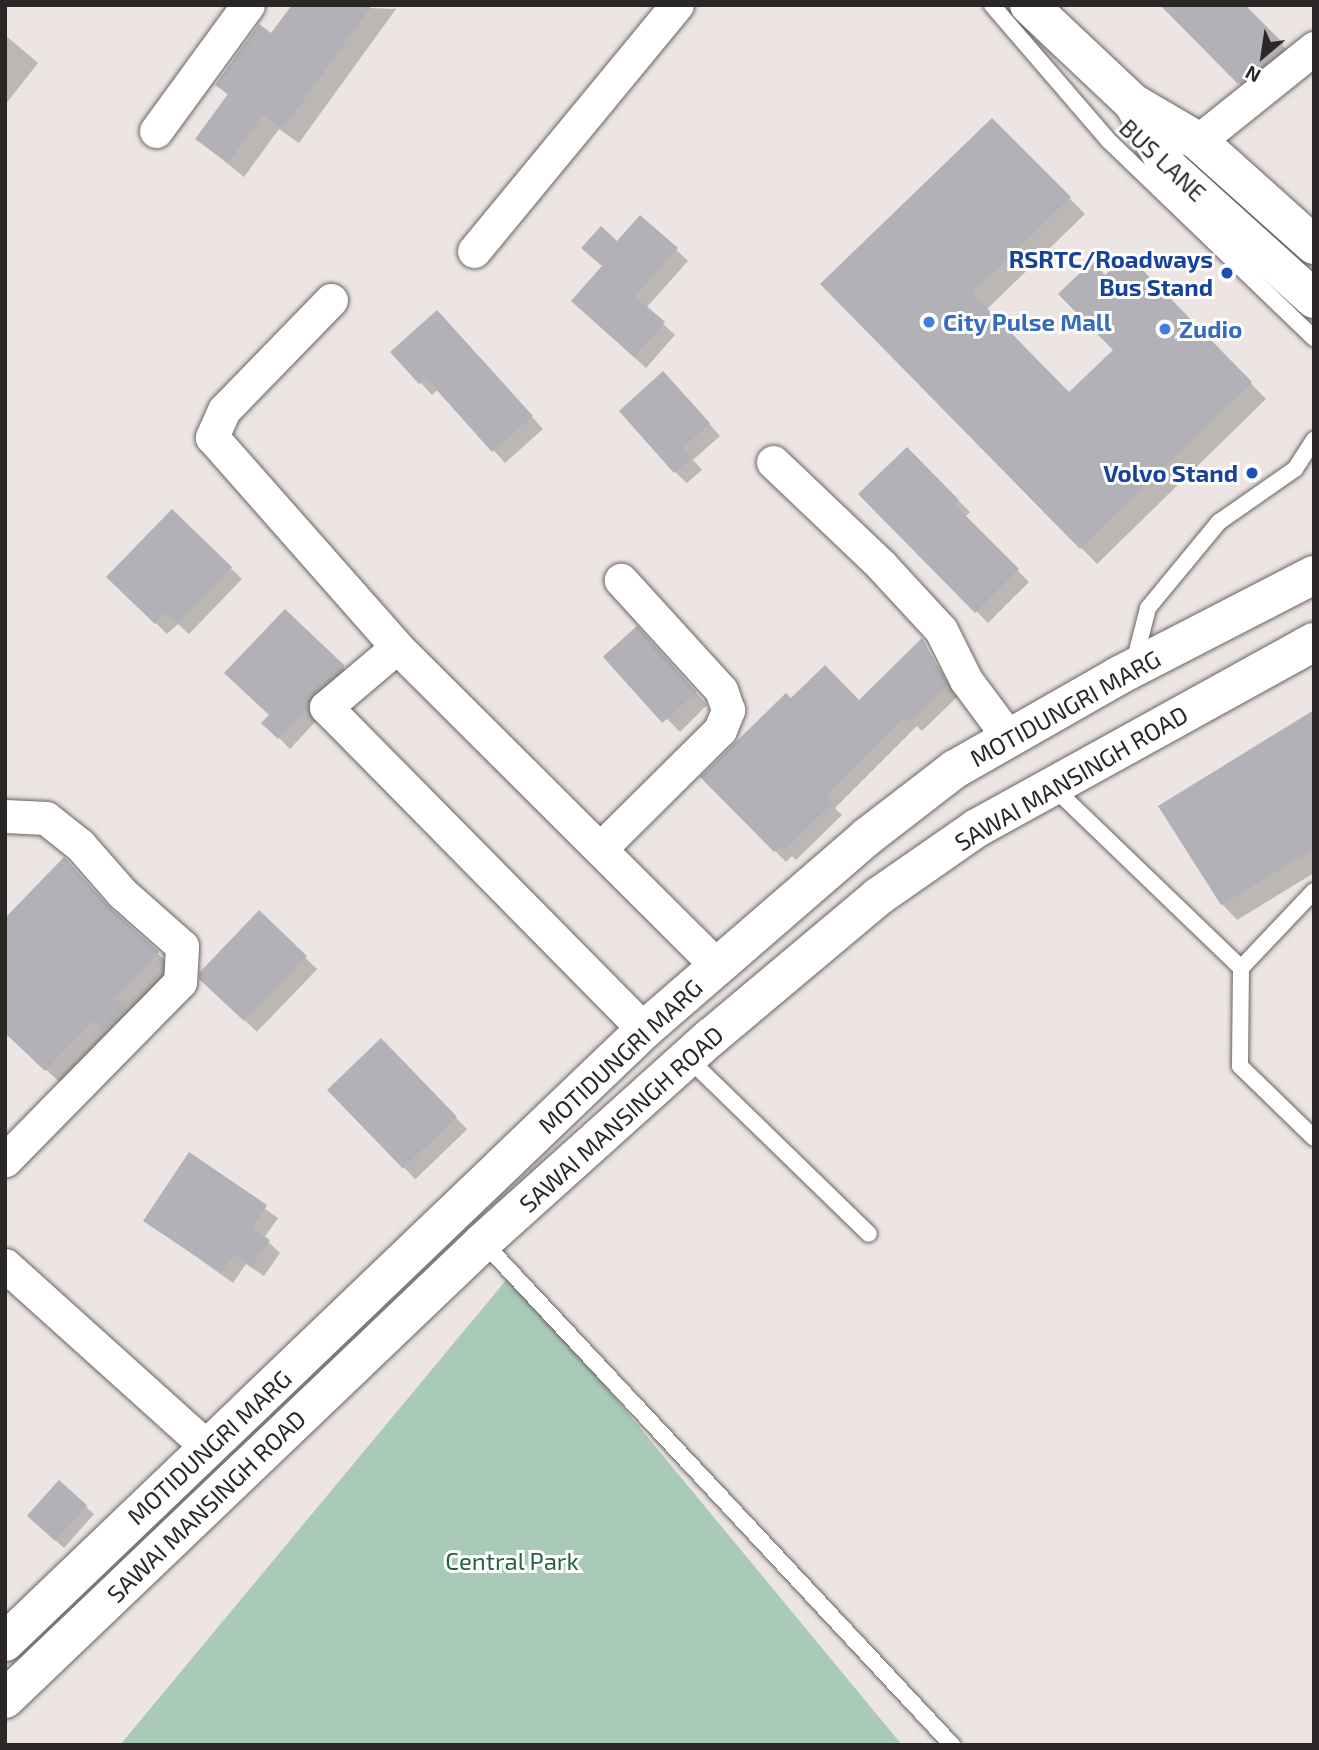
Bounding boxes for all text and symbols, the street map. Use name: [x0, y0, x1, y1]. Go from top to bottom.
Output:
north arrow: [1228, 21, 1298, 91]
text: N: [1241, 61, 1264, 88]
street label: BUS LANE: [1114, 113, 1212, 207]
place label: RSRTC/Roadways Bus Stand: [1009, 245, 1213, 301]
marker: RSRTC/Roadways Bus Stand: [1219, 265, 1235, 281]
place label: City Pulse Mall: [943, 308, 1112, 336]
marker: City Pulse Mall: [921, 314, 937, 330]
place label: Zudio: [1179, 315, 1242, 343]
marker: Zudio: [1157, 321, 1173, 337]
place label: Volvo Stand: [1103, 459, 1238, 487]
marker: Volvo Stand: [1244, 465, 1260, 481]
street label: MOTIDUNGRI MARG: [965, 644, 1165, 772]
street label: SAWAI MANSINGH ROAD: [949, 699, 1193, 857]
street label: MOTIDUNGRI MARG: [532, 973, 708, 1139]
street label: SAWAI MANSINGH ROAD: [513, 1020, 729, 1218]
street label: MOTIDUNGRI MARG: [121, 1364, 297, 1530]
street label: SAWAI MANSINGH ROAD: [101, 1404, 311, 1608]
park label: Central Park: [445, 1547, 579, 1575]

